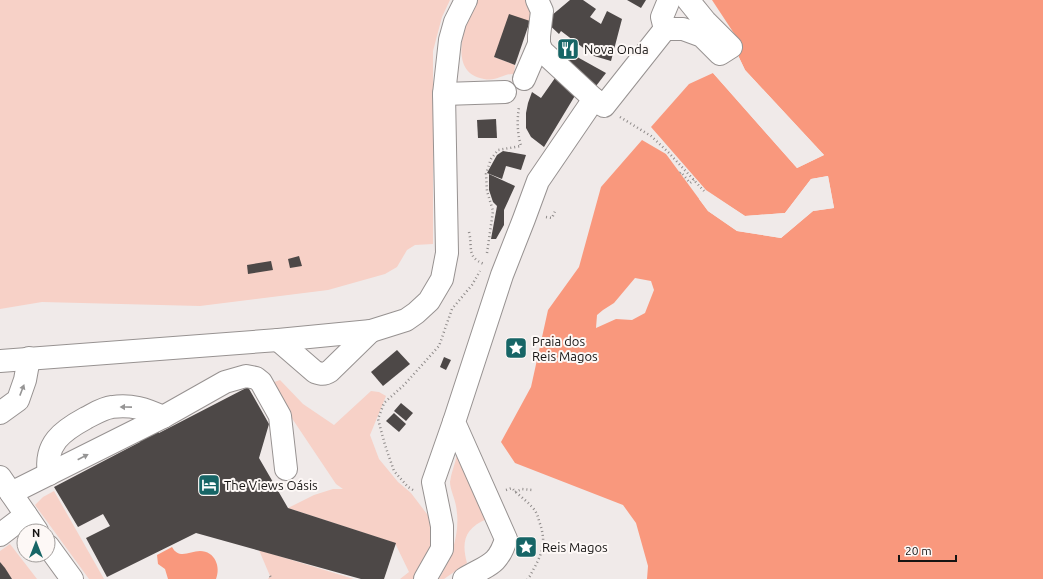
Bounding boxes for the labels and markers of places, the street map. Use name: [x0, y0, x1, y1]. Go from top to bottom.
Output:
restaurant icon: Nova Onda: [555, 36, 581, 62]
place label: Nova Onda: [584, 42, 649, 56]
place label: Praia dos Reis Magos: [532, 334, 598, 363]
place icon: Praia dos Reis Magos: [503, 335, 529, 361]
hotel icon: The Views Oásis: [196, 472, 222, 498]
place label: The Views Oásis: [224, 478, 318, 492]
place icon: Reis Magos: [513, 534, 539, 560]
place label: Reis Magos: [542, 540, 608, 554]

